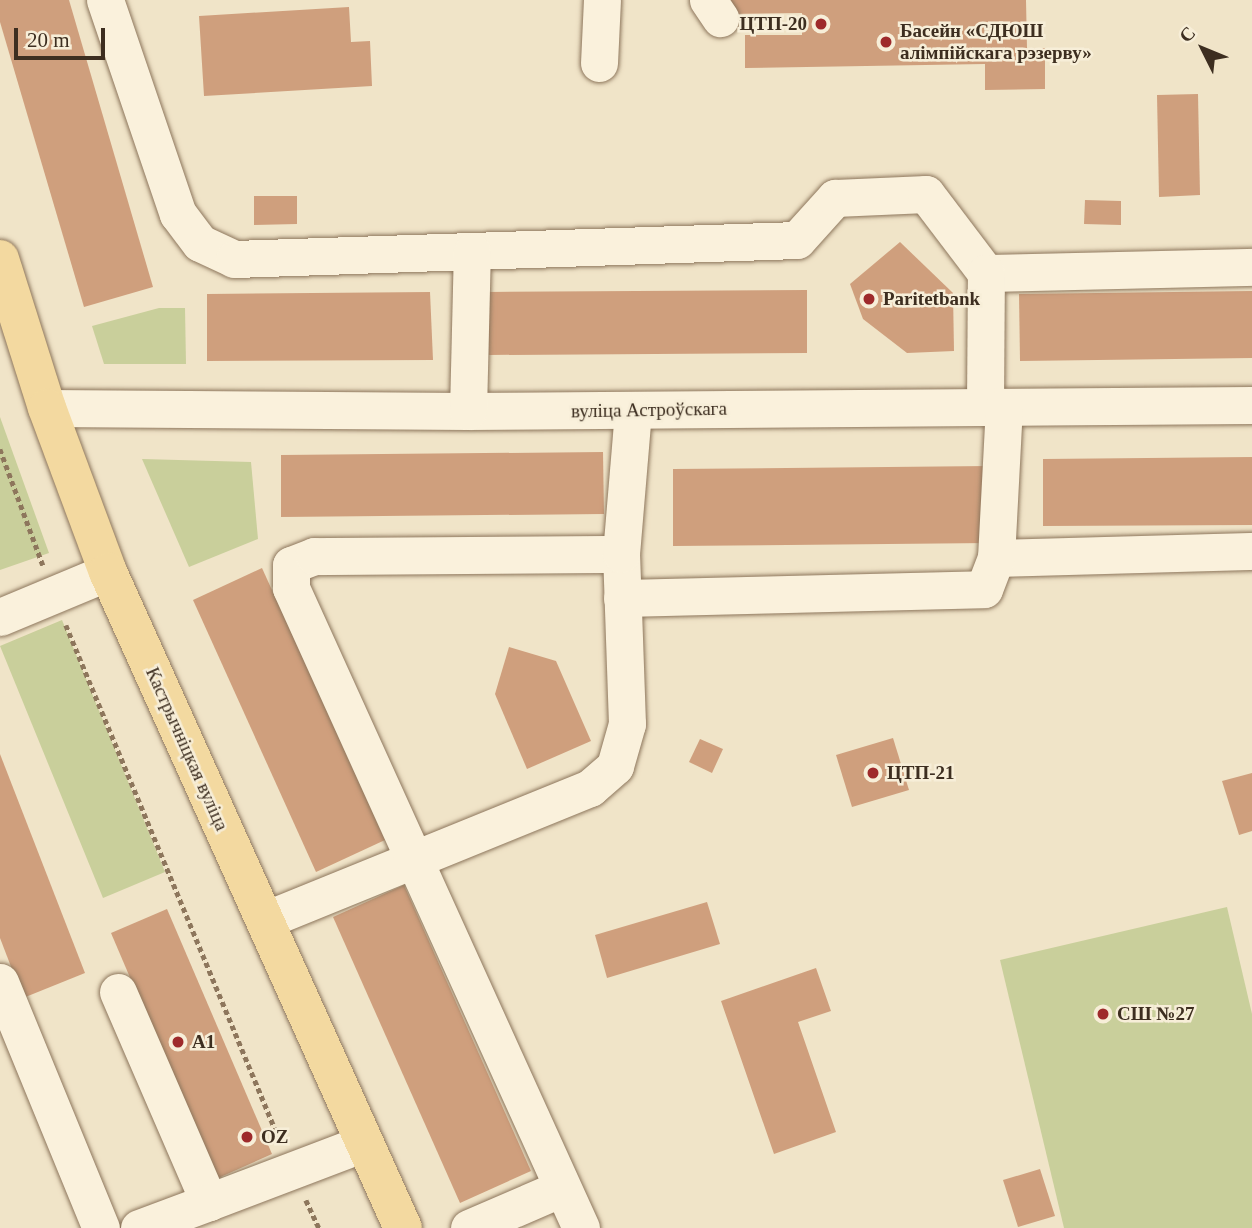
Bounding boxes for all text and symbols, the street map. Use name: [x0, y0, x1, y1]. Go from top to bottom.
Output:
place label: ЦТП-20: [739, 13, 807, 35]
scale bar: [18, 14, 108, 58]
north arrow: [1168, 14, 1238, 84]
marker: ЦТП-20: [813, 16, 829, 32]
place label: Басейн «СДЮШ алімпійскага рэзерву»: [900, 20, 1092, 64]
text: С: [1175, 22, 1200, 47]
text: 20 m: [27, 28, 70, 52]
marker: Басейн «СДЮШ алімпійскага рэзерву»: [878, 34, 894, 50]
place label: Paritetbank: [883, 288, 980, 310]
marker: Paritetbank: [861, 291, 877, 307]
street label: вуліца Астроўскага: [571, 397, 727, 423]
street label: Кастрычніцкая вуліца: [141, 664, 233, 834]
place label: ЦТП-21: [887, 762, 955, 784]
marker: ЦТП-21: [865, 765, 881, 781]
place label: СШ №27: [1117, 1003, 1194, 1025]
marker: СШ №27: [1095, 1006, 1111, 1022]
place label: A1: [192, 1031, 215, 1053]
marker: A1: [170, 1034, 186, 1050]
place label: OZ: [261, 1126, 288, 1148]
marker: OZ: [239, 1129, 255, 1145]

